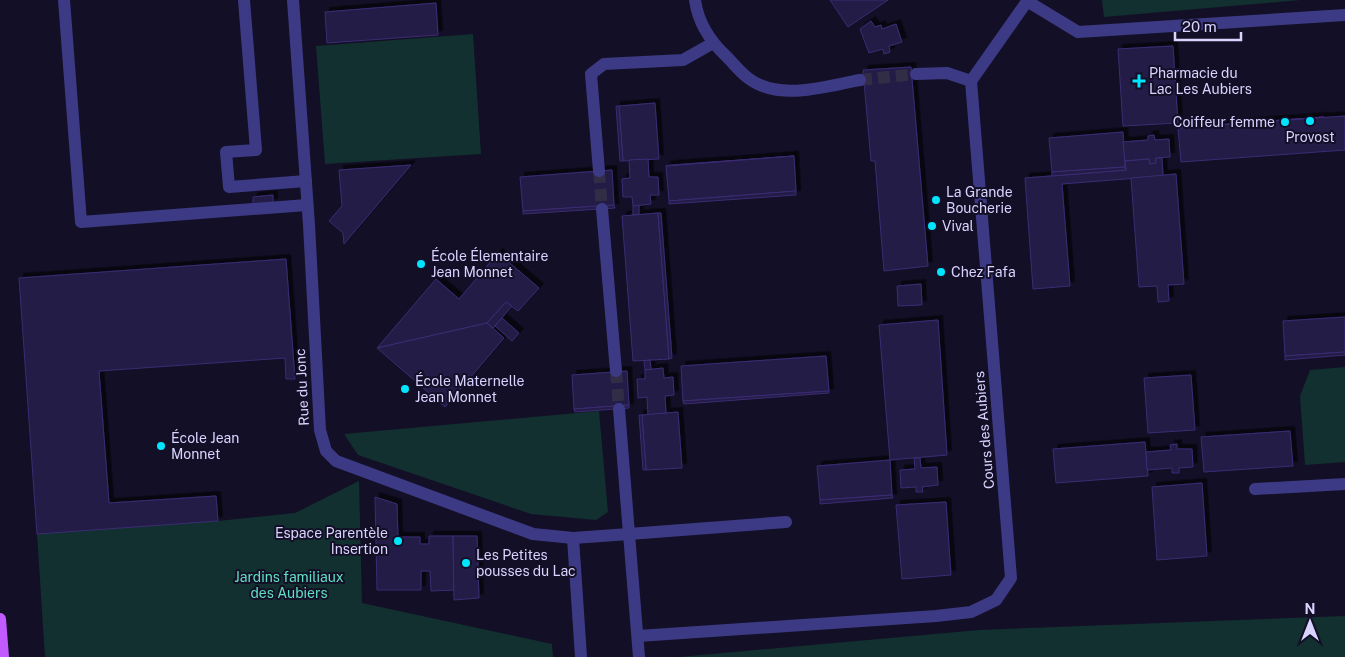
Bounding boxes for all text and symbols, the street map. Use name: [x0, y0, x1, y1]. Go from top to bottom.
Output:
scale bar: [1175, 10, 1241, 42]
text: 20 m: [1182, 18, 1217, 35]
place label: Pharmacie du Lac Les Aubiers: [1149, 65, 1252, 97]
marker: Pharmacie du Lac Les Aubiers: [1133, 75, 1145, 87]
place label: Coiffeur femme: [1173, 114, 1275, 130]
marker: Provost: [1304, 115, 1316, 127]
marker: Coiffeur femme: [1279, 116, 1291, 128]
place label: Provost: [1285, 129, 1335, 145]
place label: La Grande Boucherie: [946, 184, 1013, 216]
marker: La Grande Boucherie: [930, 194, 942, 206]
place label: Vival: [942, 218, 974, 234]
marker: Vival: [926, 220, 938, 232]
place label: École Élementaire Jean Monnet: [431, 247, 548, 280]
marker: École Élementaire Jean Monnet: [415, 258, 427, 270]
place label: Chez Fafa: [951, 264, 1016, 280]
marker: Chez Fafa: [935, 266, 947, 278]
street label: Rue du Jonc: [292, 348, 312, 426]
street label: Cours des Aubiers: [971, 370, 997, 490]
place label: École Maternelle Jean Monnet: [415, 372, 525, 405]
marker: École Maternelle Jean Monnet: [399, 383, 411, 395]
place label: École Jean Monnet: [171, 429, 239, 462]
marker: École Jean Monnet: [155, 440, 167, 452]
place label: Espace Parentèle Insertion: [275, 525, 388, 557]
marker: Espace Parentèle Insertion: [392, 535, 404, 547]
place label: Les Petites pousses du Lac: [476, 547, 576, 579]
marker: Les Petites pousses du Lac: [460, 557, 472, 569]
park label: Jardins familiaux des Aubiers: [234, 569, 344, 601]
north arrow: [1285, 597, 1335, 647]
text: N: [1305, 601, 1315, 617]

